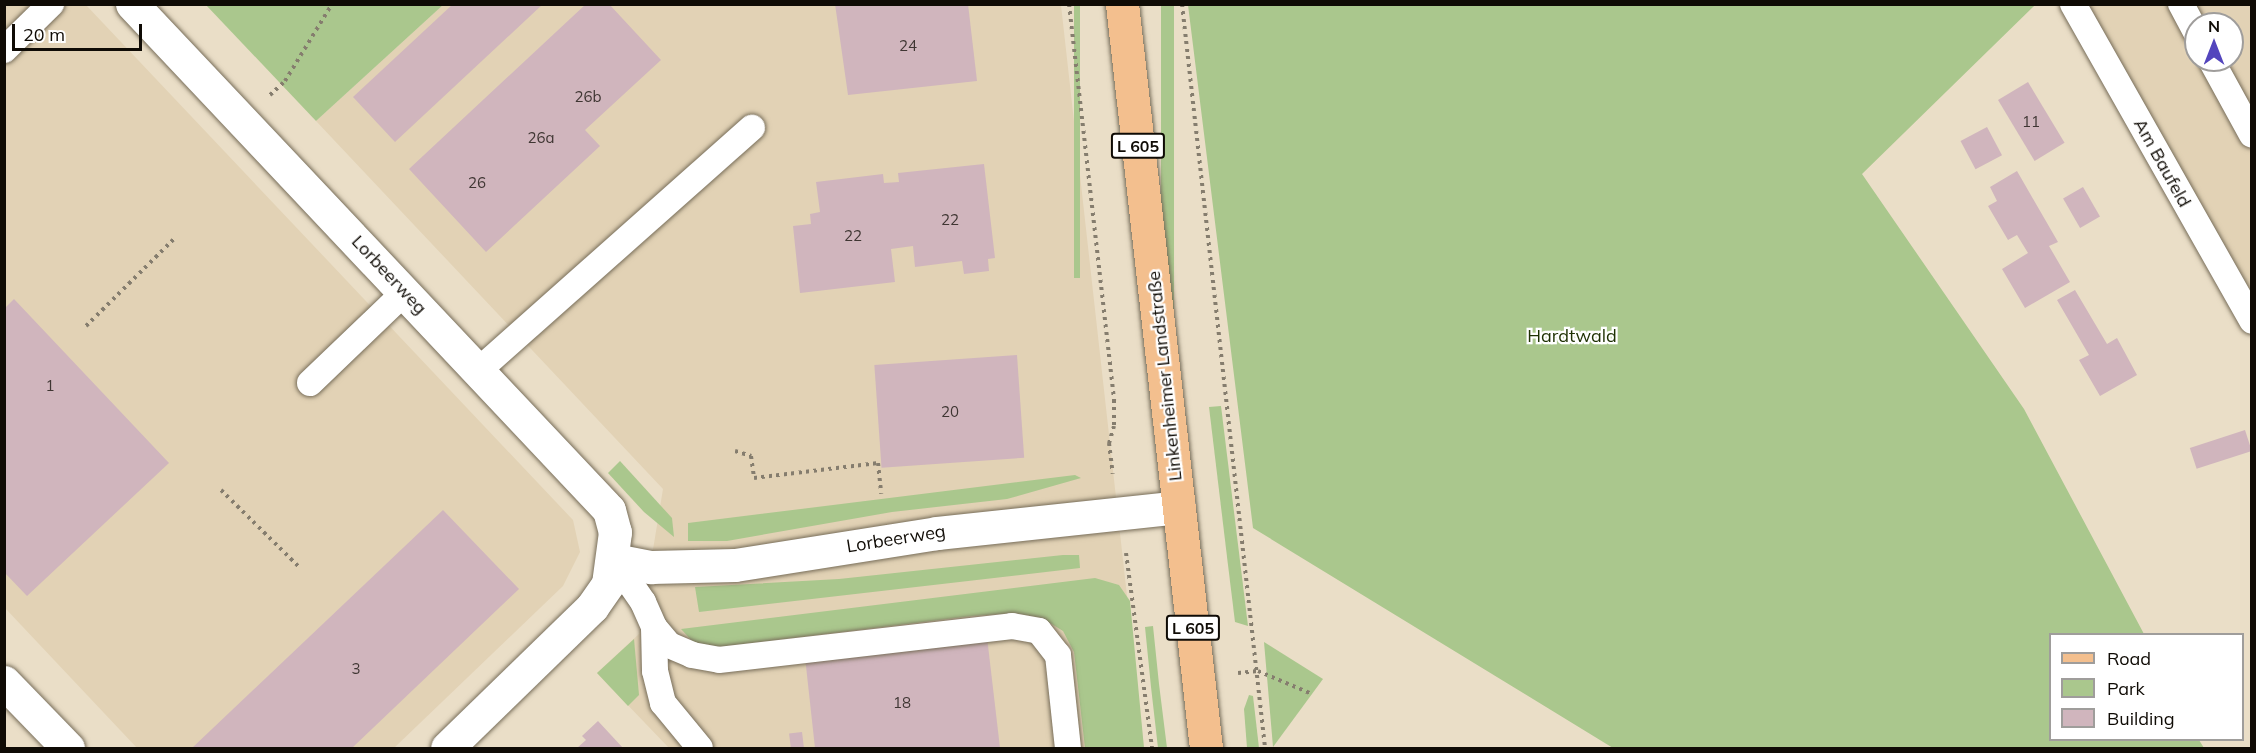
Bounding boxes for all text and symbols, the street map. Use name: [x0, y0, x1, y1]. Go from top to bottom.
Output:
scale bar: [15, 12, 146, 50]
north arrow: [2184, 12, 2244, 72]
text: N: [2208, 16, 2220, 36]
text: 20 m: [23, 23, 65, 46]
house number: 24: [899, 37, 917, 55]
house number: 26b: [575, 88, 601, 106]
house number: 11: [2022, 113, 2040, 131]
street label: Am Baufeld: [2129, 115, 2195, 211]
house number: 26a: [528, 129, 554, 147]
road number: L 605: [1110, 133, 1166, 159]
house number: 26: [468, 174, 486, 192]
house number: 22: [941, 211, 959, 229]
house number: 22: [844, 227, 862, 245]
street label: Lorbeerweg: [347, 231, 431, 319]
street label: Linkenheimer Landstraße: [1143, 270, 1187, 482]
park label: Hardtwald: [1527, 325, 1617, 347]
house number: 1: [46, 377, 54, 395]
house number: 20: [941, 403, 959, 421]
street label: Lorbeerweg: [845, 520, 947, 558]
road number: L 605: [1164, 615, 1222, 641]
legend: [2049, 633, 2244, 741]
text: Road: [2107, 647, 2151, 670]
house number: 3: [352, 660, 360, 678]
text: Park: [2107, 677, 2145, 700]
house number: 18: [893, 694, 911, 712]
text: Building: [2107, 707, 2175, 730]

